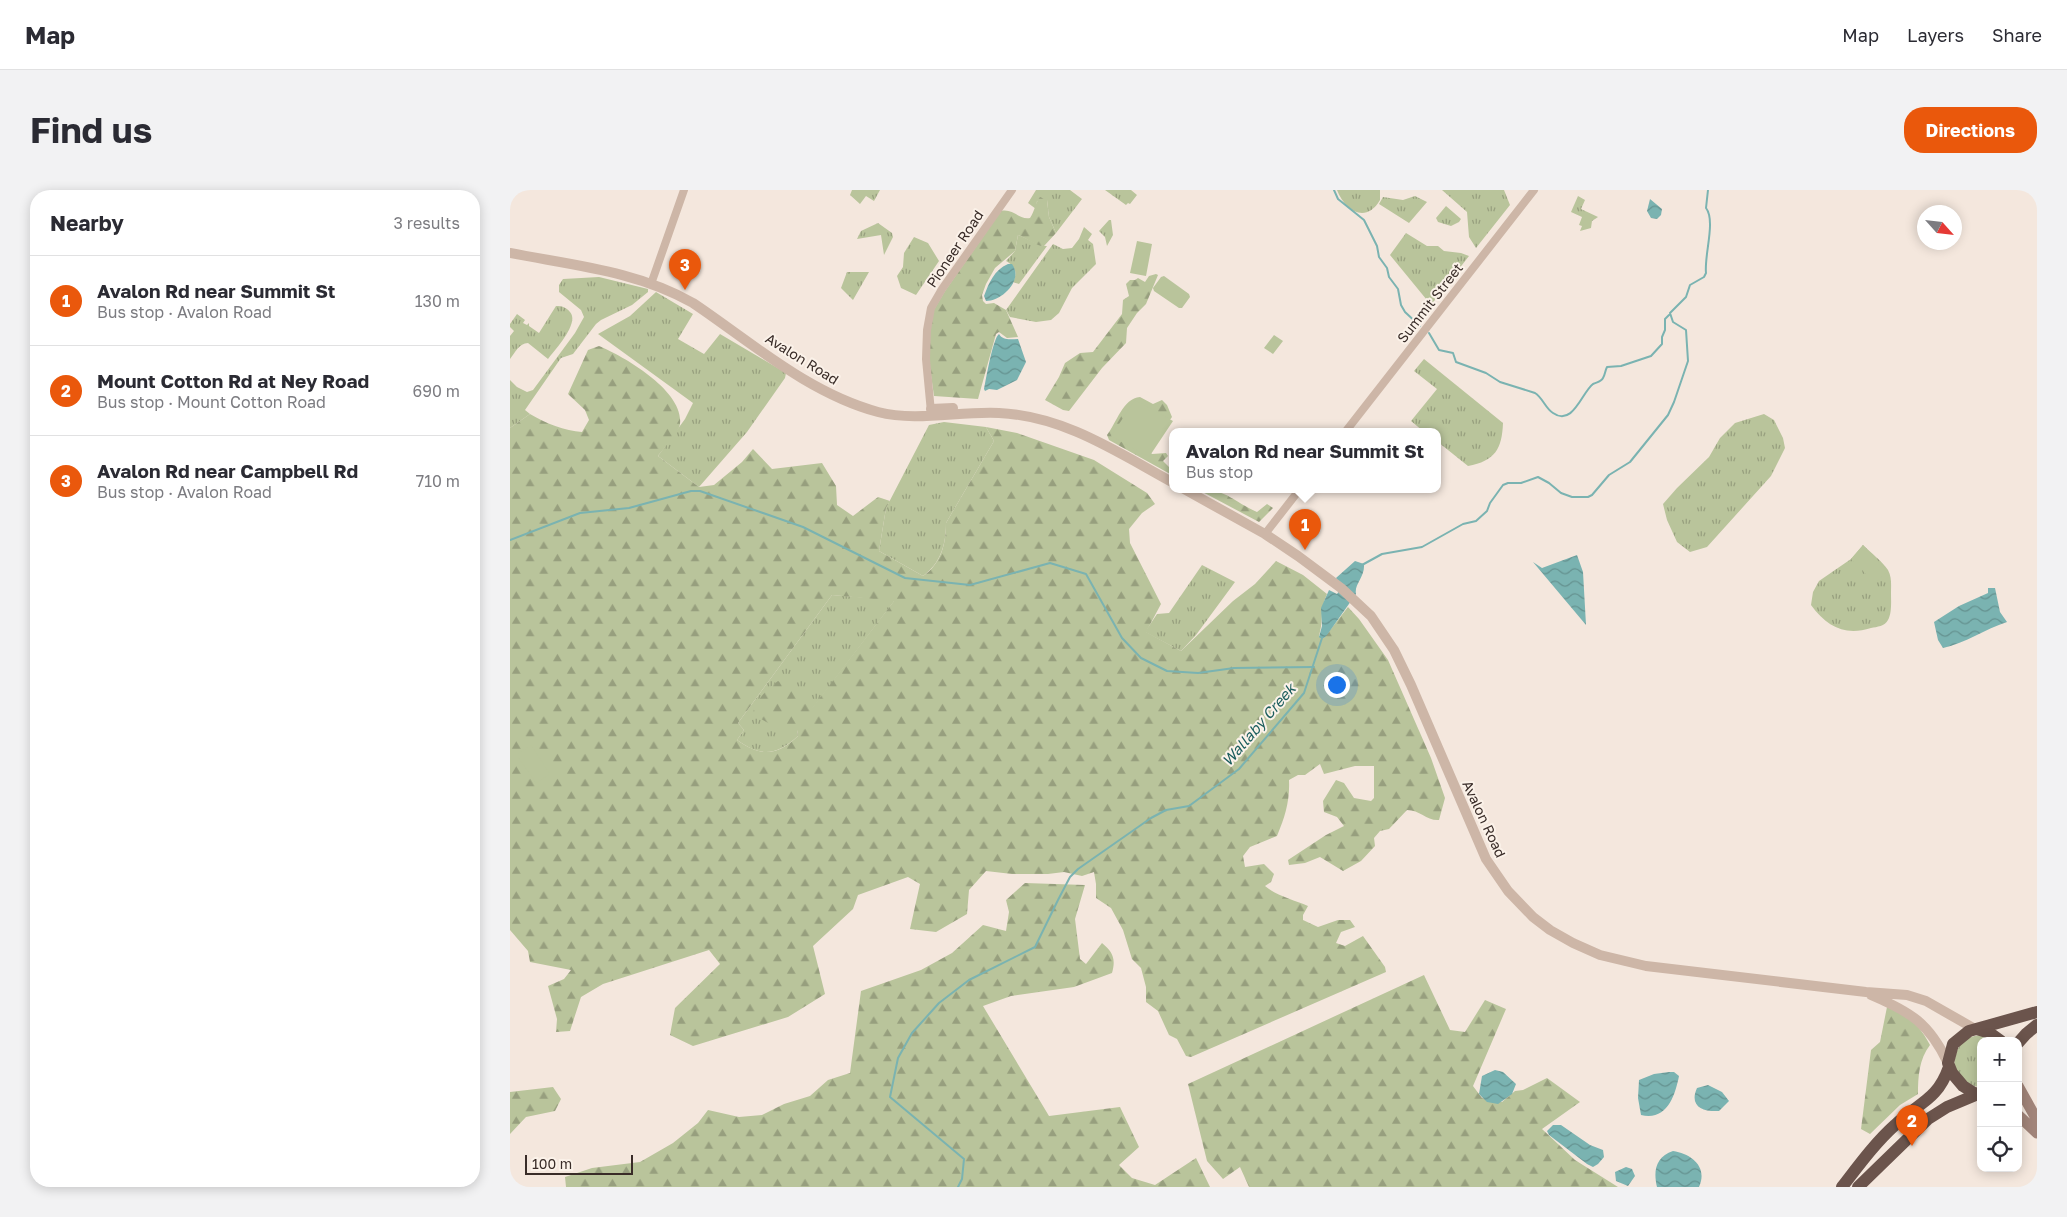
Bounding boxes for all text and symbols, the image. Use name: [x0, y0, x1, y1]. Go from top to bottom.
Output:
text: Map: [25, 20, 75, 49]
text: Map: [1842, 24, 1879, 46]
text: Layers: [1907, 24, 1964, 46]
text: Share: [1992, 24, 2042, 46]
button: Directions: [1904, 107, 2037, 153]
text: Find us: [30, 109, 152, 151]
north arrow: [1917, 205, 1962, 250]
street label: Pioneer Road: [923, 207, 987, 291]
text: Nearby: [50, 210, 124, 236]
text: 3 results: [393, 213, 460, 233]
pin: 3: [669, 249, 701, 290]
street label: Summit Street: [1393, 259, 1466, 346]
text: Avalon Rd near Summit St: [97, 279, 335, 302]
text: 1: [62, 291, 70, 311]
text: 130 m: [415, 291, 460, 311]
text: Bus stop · Avalon Road: [97, 302, 272, 322]
street label: Avalon Road: [763, 329, 842, 388]
text: Mount Cotton Rd at Ney Road: [97, 369, 369, 392]
text: 2: [61, 381, 71, 401]
text: 690 m: [413, 381, 460, 401]
text: Bus stop · Mount Cotton Road: [97, 392, 326, 412]
popup: [1169, 428, 1441, 493]
text: Avalon Rd near Summit St: [1186, 439, 1424, 462]
text: Avalon Rd near Campbell Rd: [97, 459, 358, 482]
text: Bus stop: [1186, 462, 1253, 482]
text: 3: [61, 471, 71, 491]
text: 710 m: [416, 471, 460, 491]
text: Bus stop · Avalon Road: [97, 482, 272, 502]
pin: 1: [1289, 509, 1321, 550]
your location: [1324, 672, 1350, 698]
water label: Wallaby Creek: [1218, 678, 1301, 770]
street label: Avalon Road: [1459, 778, 1510, 860]
map controls: [1977, 1037, 2022, 1172]
button: +: [1977, 1037, 2022, 1082]
button: −: [1977, 1082, 2022, 1127]
pin: 2: [1896, 1105, 1928, 1146]
button: locate: [1977, 1127, 2022, 1172]
scale bar: [525, 1152, 632, 1175]
text: 100 m: [532, 1155, 572, 1172]

